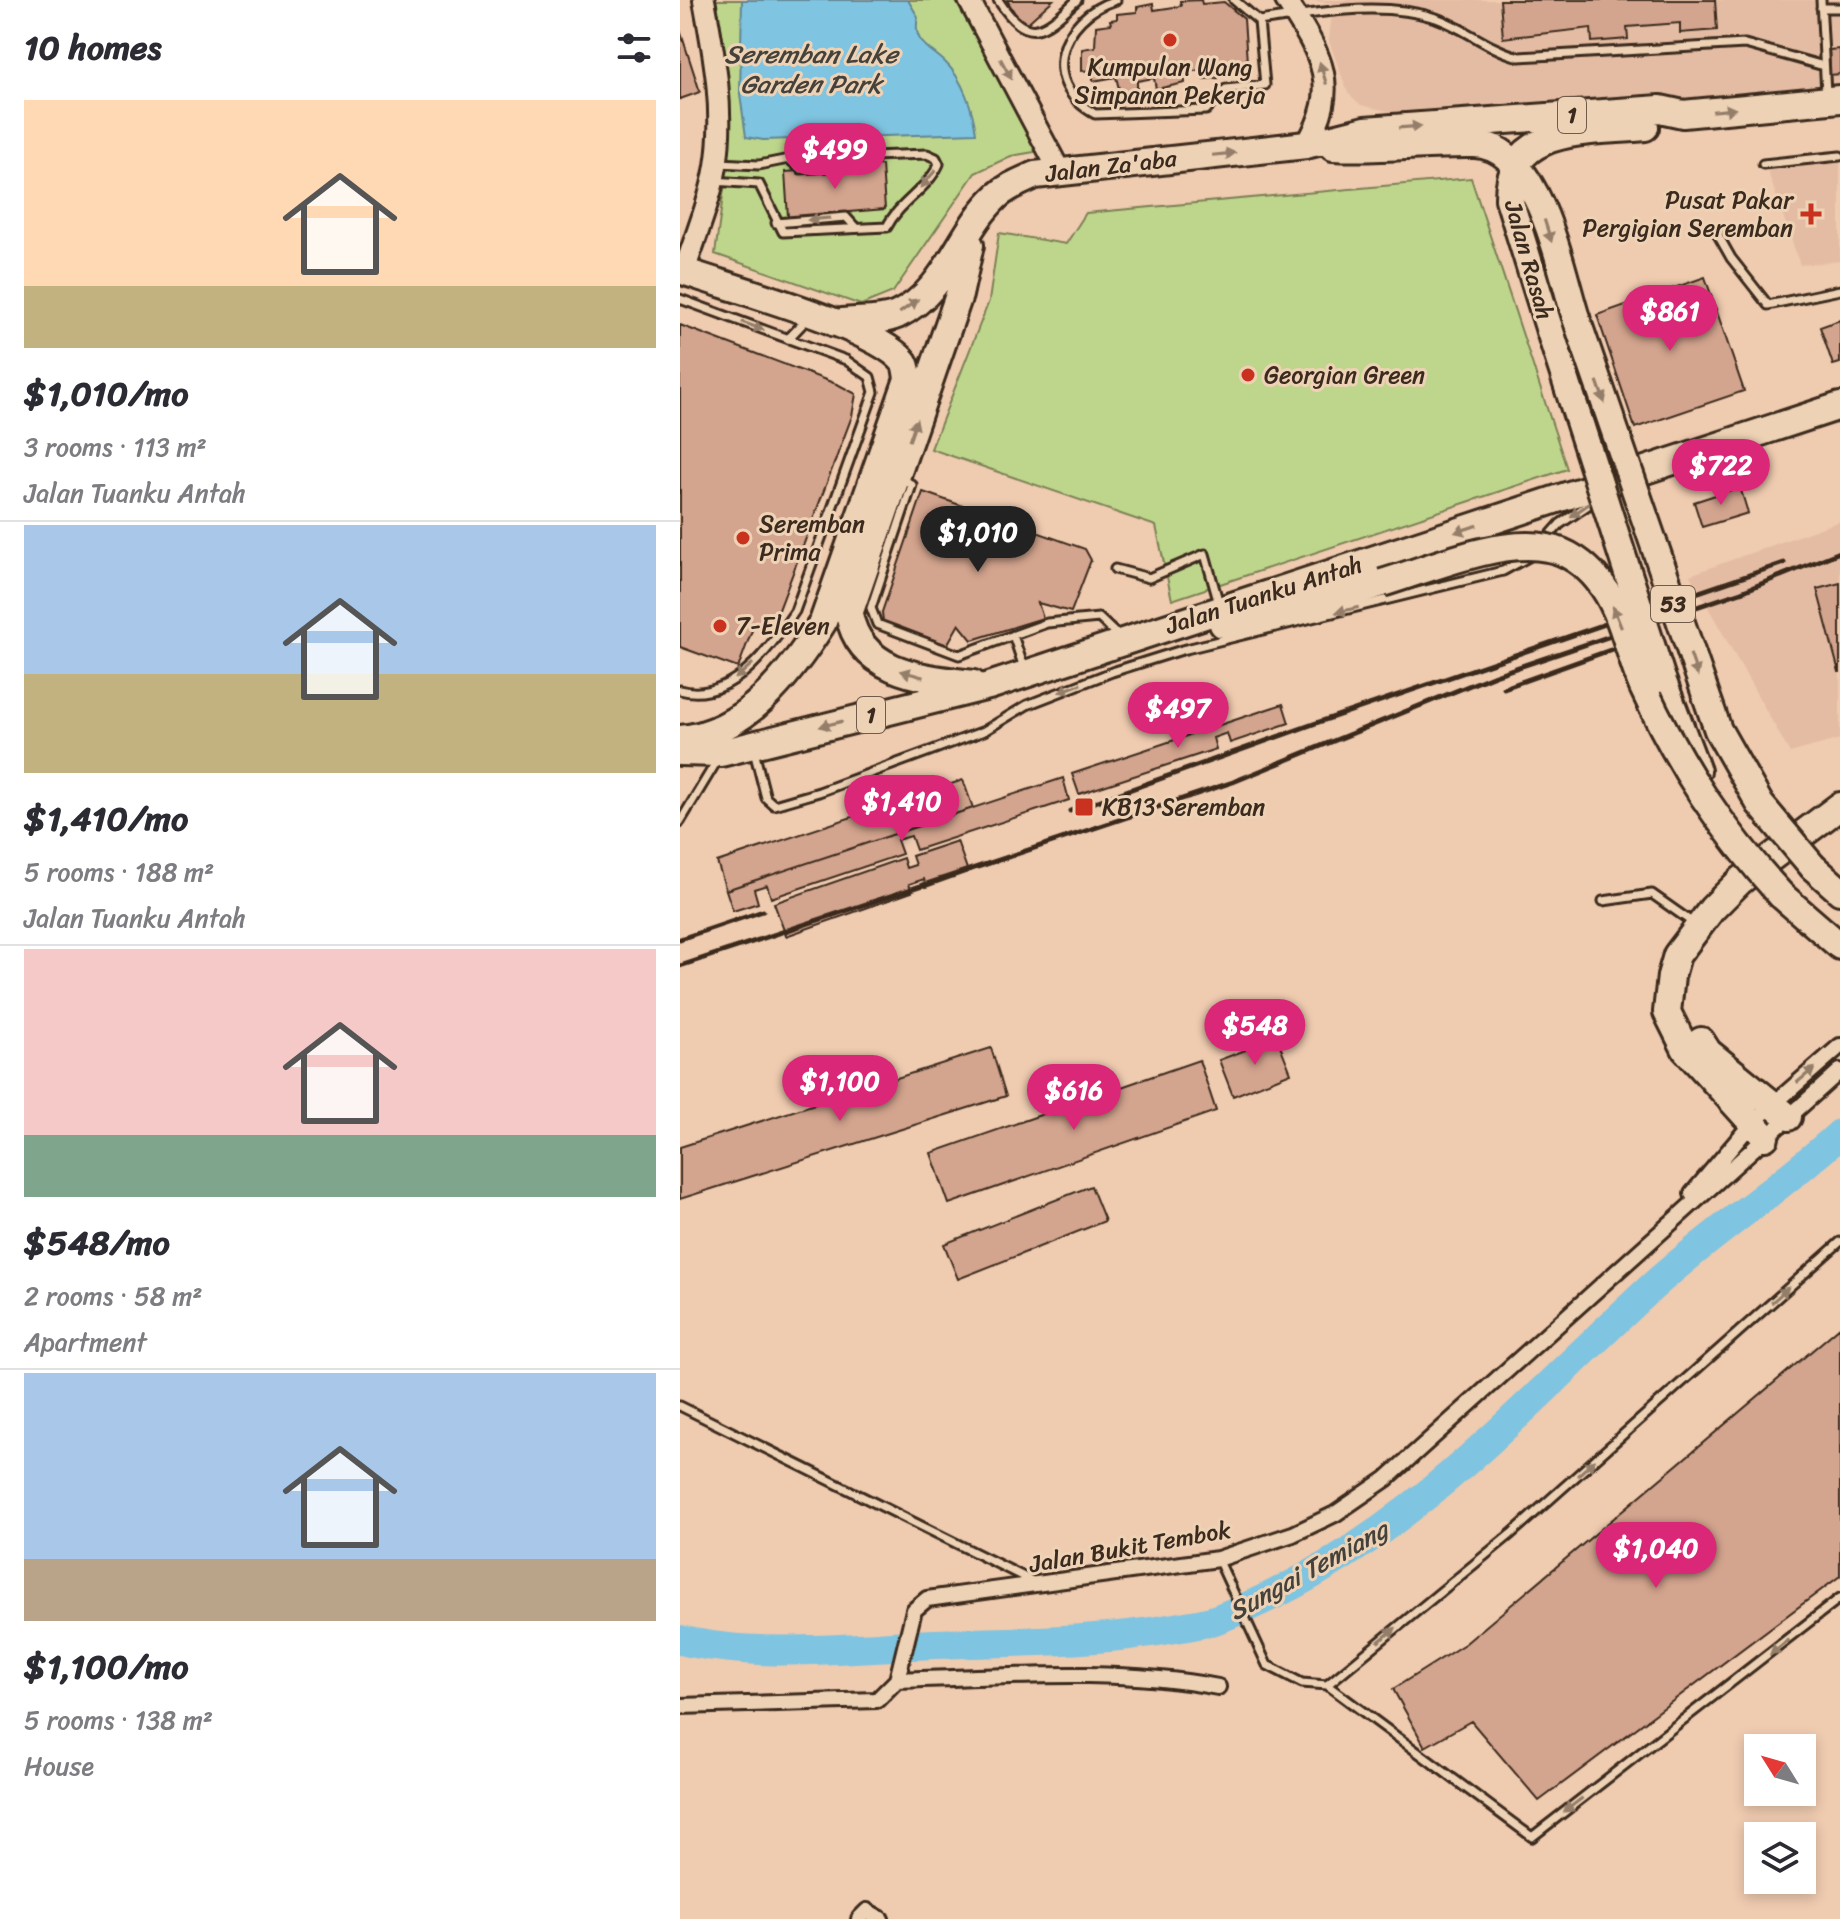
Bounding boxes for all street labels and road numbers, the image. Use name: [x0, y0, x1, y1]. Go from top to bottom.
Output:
road number: 1: [1558, 97, 1586, 133]
street label: Jalan Za'aba: [1042, 137, 1180, 195]
street label: Jalan Rasah: [1492, 194, 1566, 325]
street label: Jalan Tuanku Antah: [1159, 543, 1368, 647]
road number: 53: [1651, 586, 1695, 622]
road number: 1: [857, 697, 885, 733]
street label: Jalan Bukit Tembok: [1025, 1509, 1234, 1586]

